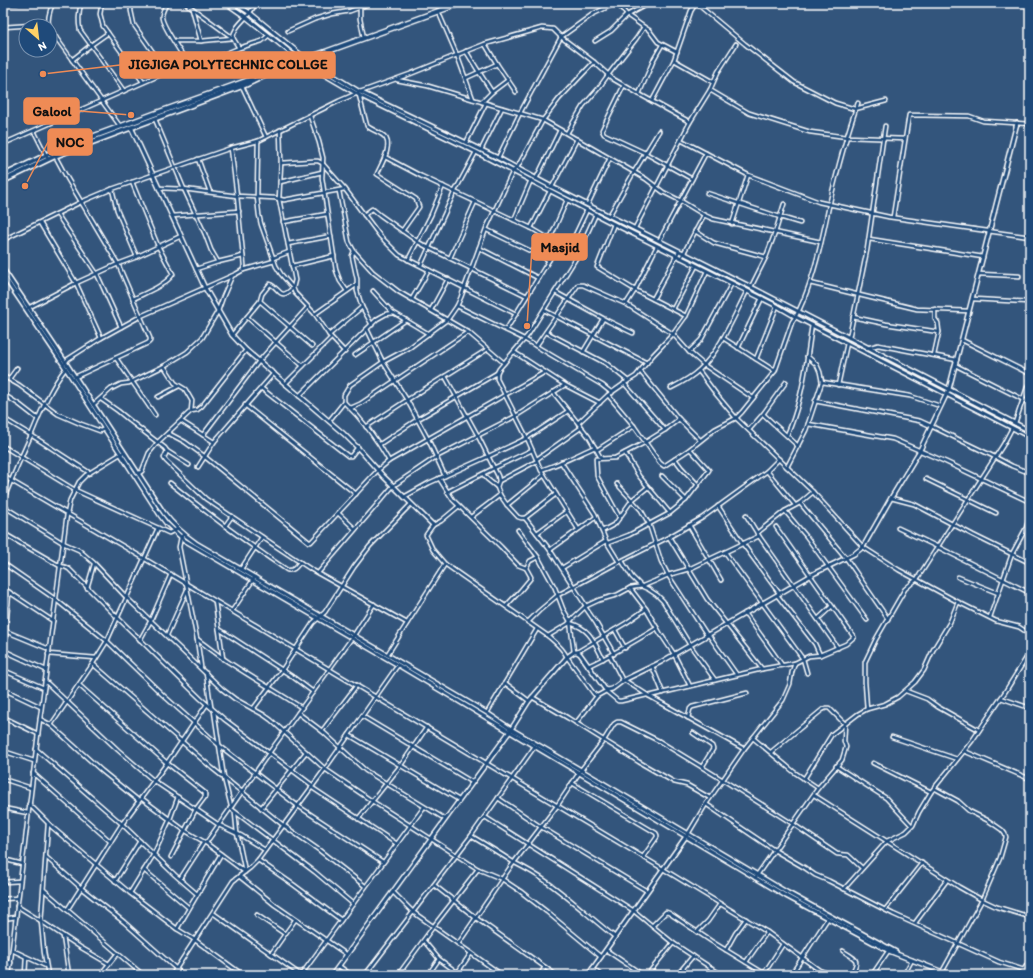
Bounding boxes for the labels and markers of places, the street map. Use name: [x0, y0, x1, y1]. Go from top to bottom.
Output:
callout: JIGJIGA POLYTECHNIC COLLGE: [120, 52, 335, 78]
callout: Galool: [24, 98, 79, 124]
callout: NOC: [48, 129, 92, 155]
callout: Masjid: [532, 234, 587, 260]

